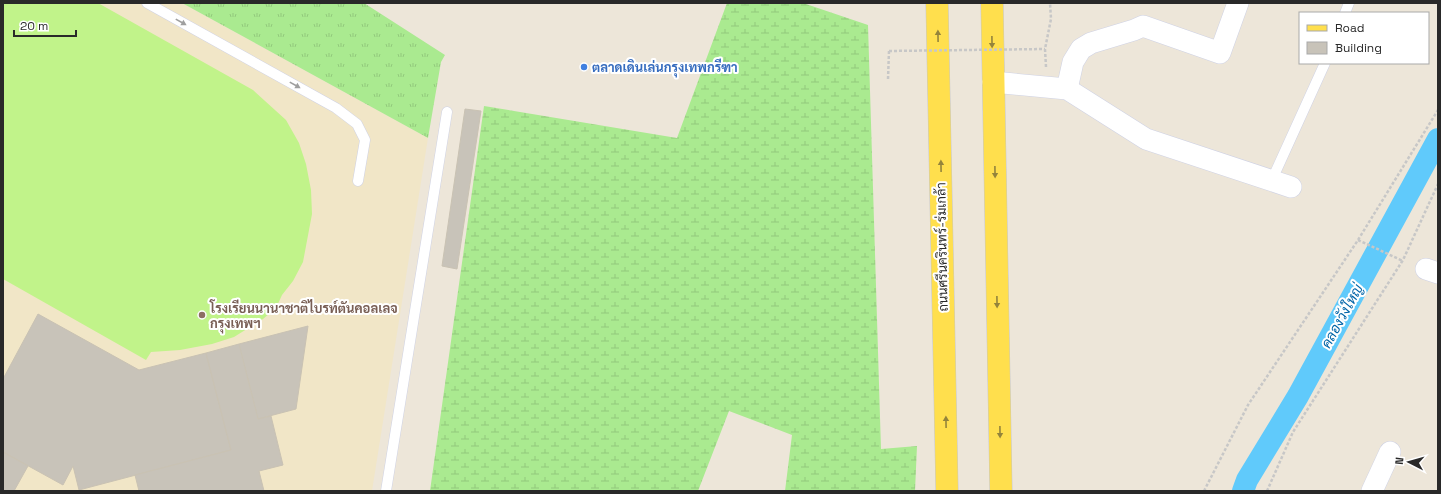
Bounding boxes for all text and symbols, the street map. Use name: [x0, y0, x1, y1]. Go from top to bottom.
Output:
scale bar: [14, 12, 76, 38]
legend: [1299, 12, 1429, 64]
text: 20 m: [20, 18, 48, 34]
one-way arrow: [176, 19, 187, 25]
text: Road: [1335, 20, 1364, 36]
one-way arrow: [935, 29, 941, 42]
one-way arrow: [989, 36, 995, 49]
text: Building: [1335, 40, 1382, 56]
place label: ตลาดเดินเล่นกรุงเทพกรีฑา: [592, 58, 738, 78]
marker: ตลาดเดินเล่นกรุงเทพกรีฑา: [579, 62, 589, 72]
one-way arrow: [289, 82, 301, 89]
one-way arrow: [937, 160, 944, 172]
one-way arrow: [992, 166, 998, 179]
street label: ถนนศรีนครินทร์-ร่มเกล้า: [931, 182, 952, 312]
water label: คลองวังใหญ่: [1317, 280, 1367, 351]
one-way arrow: [994, 296, 1001, 308]
place label: โรงเรียนนานาชาติไบรท์ตันคอลเลจ กรุงเทพฯ: [209, 299, 398, 334]
marker: โรงเรียนนานาชาติไบรท์ตันคอลเลจ กรุงเทพฯ: [197, 310, 207, 320]
one-way arrow: [943, 415, 949, 428]
one-way arrow: [997, 426, 1003, 439]
north arrow: [1389, 442, 1429, 482]
text: N: [1392, 457, 1406, 465]

